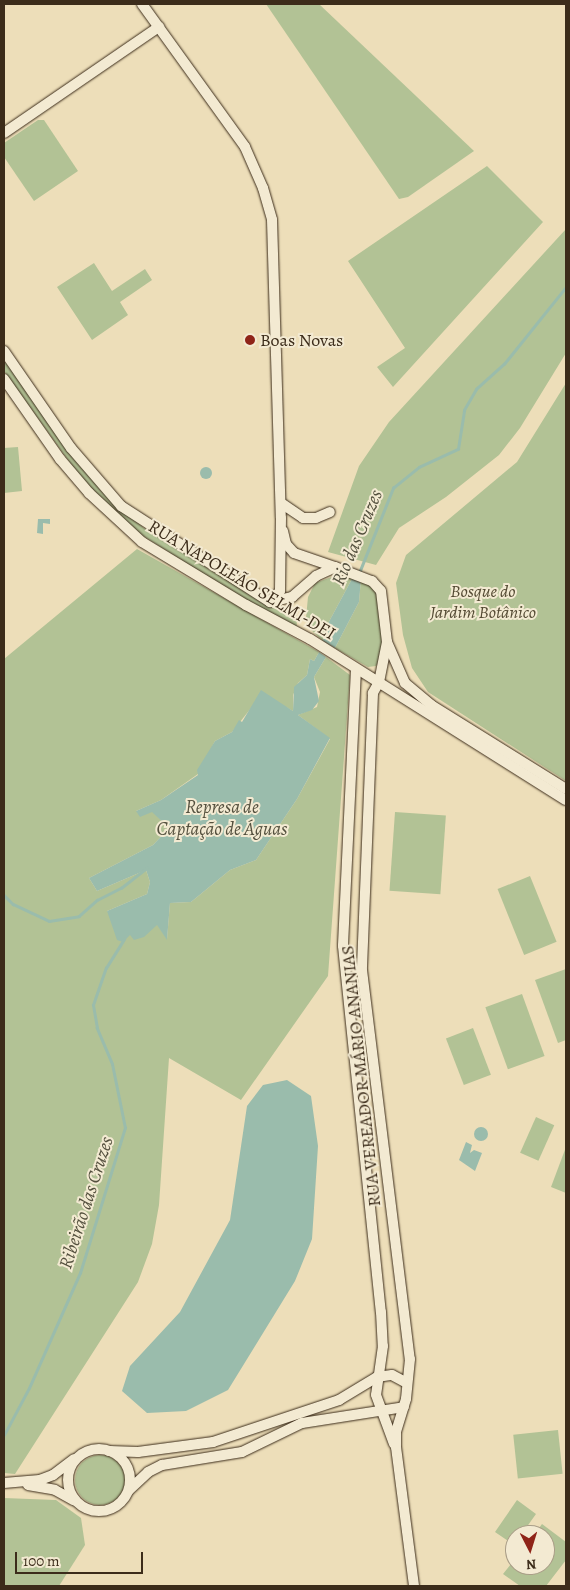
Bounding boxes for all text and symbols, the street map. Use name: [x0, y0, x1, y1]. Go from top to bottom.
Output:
place label: Boas Novas: [260, 329, 343, 351]
marker: Boas Novas: [244, 334, 256, 346]
water label: Rio das Cruzes: [328, 487, 388, 589]
street label: RUA NAPOLEÃO SELMI-DEI: [144, 515, 340, 645]
park label: Bosque do Jardim Botânico: [430, 581, 536, 624]
water label: Represa de Captação de Águas: [157, 797, 287, 841]
street label: RUA VEREADOR MÁRIO ANANIAS: [337, 944, 385, 1208]
water label: Ribeirão das Cruzes: [55, 1134, 119, 1272]
north arrow: [505, 1525, 555, 1575]
scale bar: [18, 1542, 145, 1574]
text: 100 m: [23, 1551, 60, 1571]
text: N: [525, 1555, 537, 1574]

